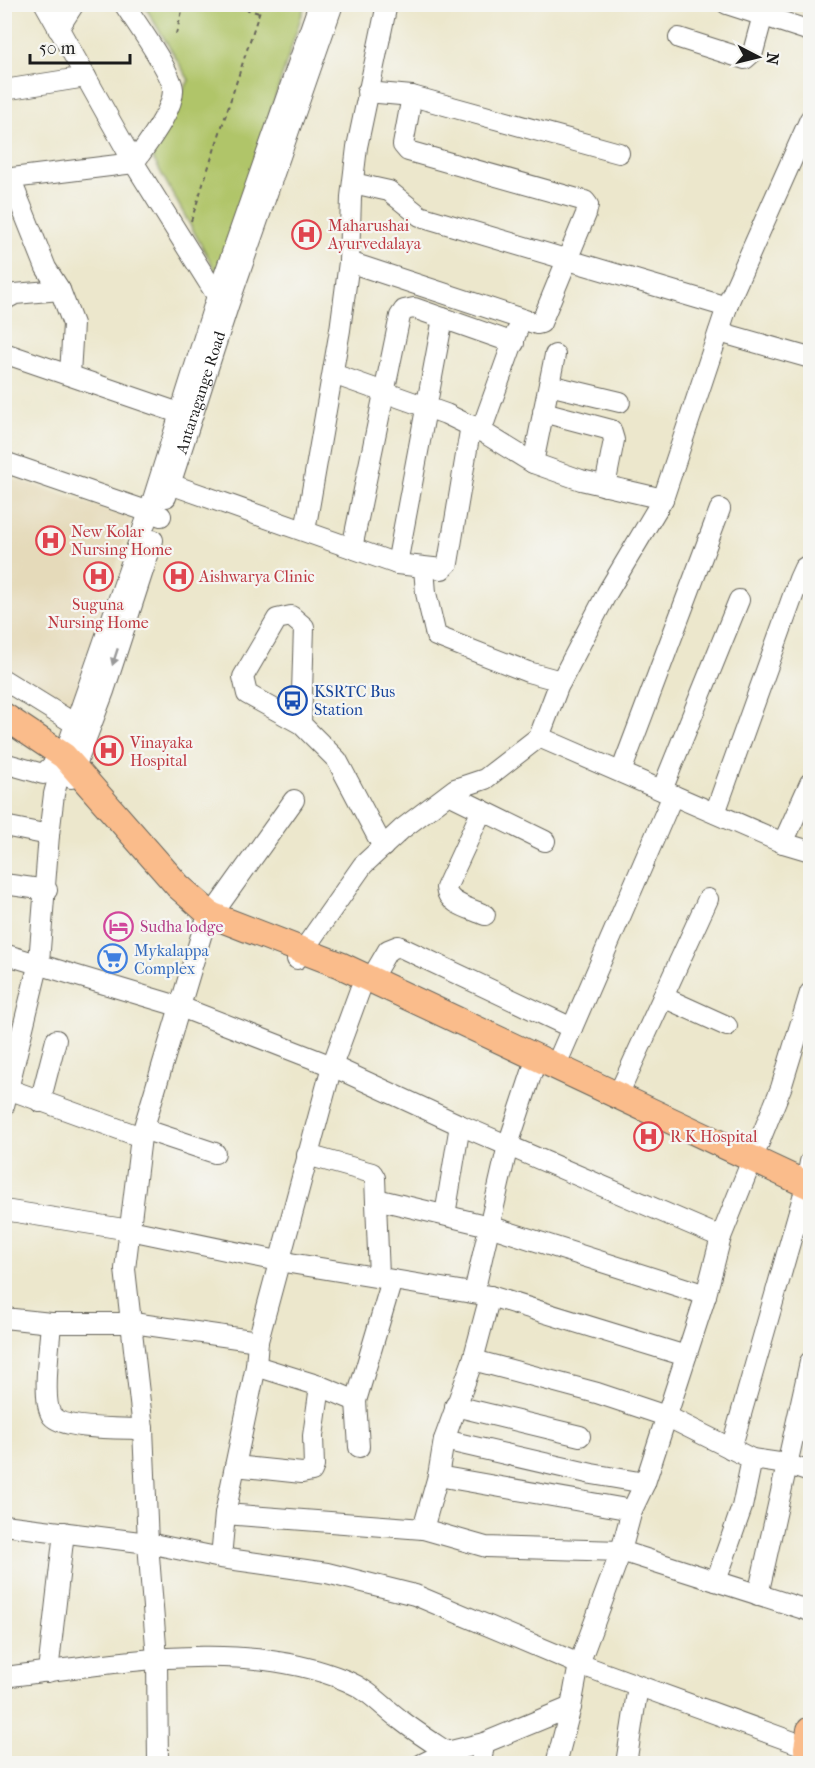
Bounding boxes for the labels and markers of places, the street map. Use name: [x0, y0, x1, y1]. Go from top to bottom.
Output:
place label: Maharushai Ayurvedalaya: [327, 216, 422, 253]
hospital icon: Maharushai Ayurvedalaya: [291, 218, 323, 250]
place label: New Kolar Nursing Home: [71, 522, 172, 559]
hospital icon: New Kolar Nursing Home: [34, 524, 66, 556]
hospital icon: Suguna Nursing Home: [82, 560, 114, 592]
hospital icon: Aishwarya Clinic: [162, 560, 194, 592]
place label: Aishwarya Clinic: [198, 567, 315, 586]
place label: Suguna Nursing Home: [47, 595, 149, 632]
place label: KSRTC Bus Station: [314, 682, 395, 719]
bus stop icon: KSRTC Bus Station: [277, 684, 309, 716]
place label: Vinayaka Hospital: [129, 733, 193, 770]
hospital icon: Vinayaka Hospital: [93, 735, 125, 767]
hotel icon: Sudha lodge: [103, 910, 135, 942]
place label: Sudha lodge: [140, 917, 223, 936]
place label: Mykalappa Complex: [134, 941, 209, 978]
supermarket icon: Mykalappa Complex: [97, 943, 129, 975]
hospital icon: R K Hospital: [633, 1120, 665, 1152]
place label: R K Hospital: [670, 1127, 758, 1146]

